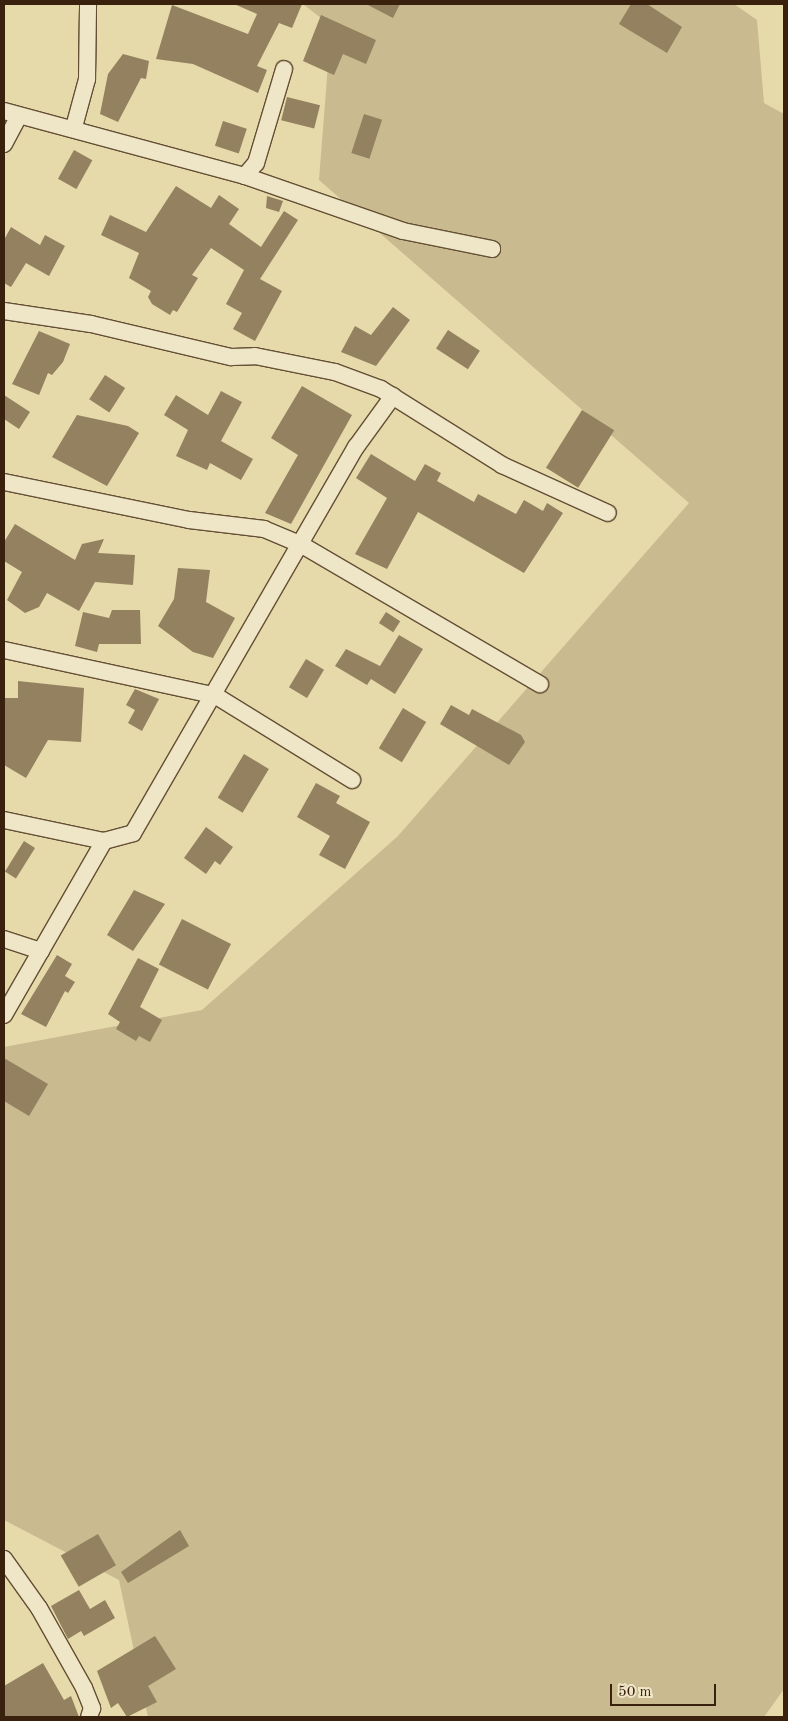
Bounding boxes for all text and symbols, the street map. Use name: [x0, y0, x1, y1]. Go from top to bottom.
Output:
scale bar: [613, 1674, 719, 1706]
text: 50 m: [618, 1685, 652, 1700]

